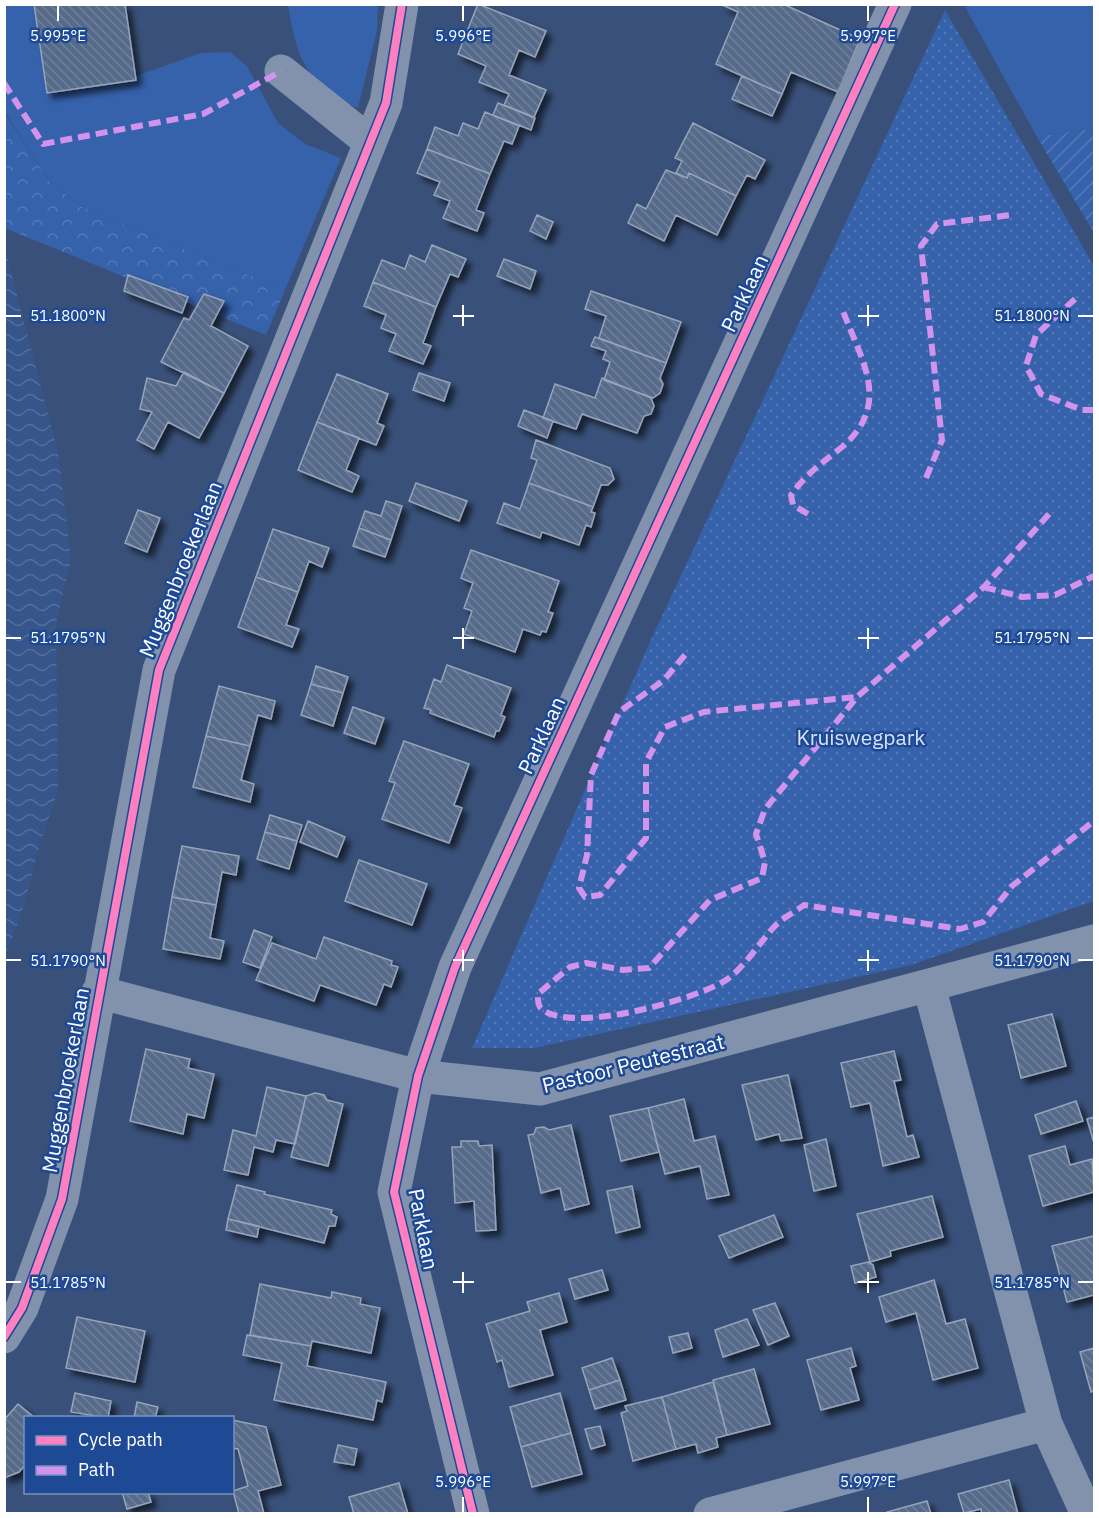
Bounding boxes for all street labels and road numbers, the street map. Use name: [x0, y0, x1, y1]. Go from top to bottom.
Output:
street label: Parklaan: [714, 250, 774, 336]
street label: Muggenbroekerlaan: [132, 477, 228, 661]
street label: Parklaan: [511, 692, 571, 778]
street label: Muggenbroekerlaan: [35, 985, 95, 1175]
street label: Pastoor Peutestraat: [539, 1027, 727, 1099]
street label: Parklaan: [402, 1186, 446, 1272]

